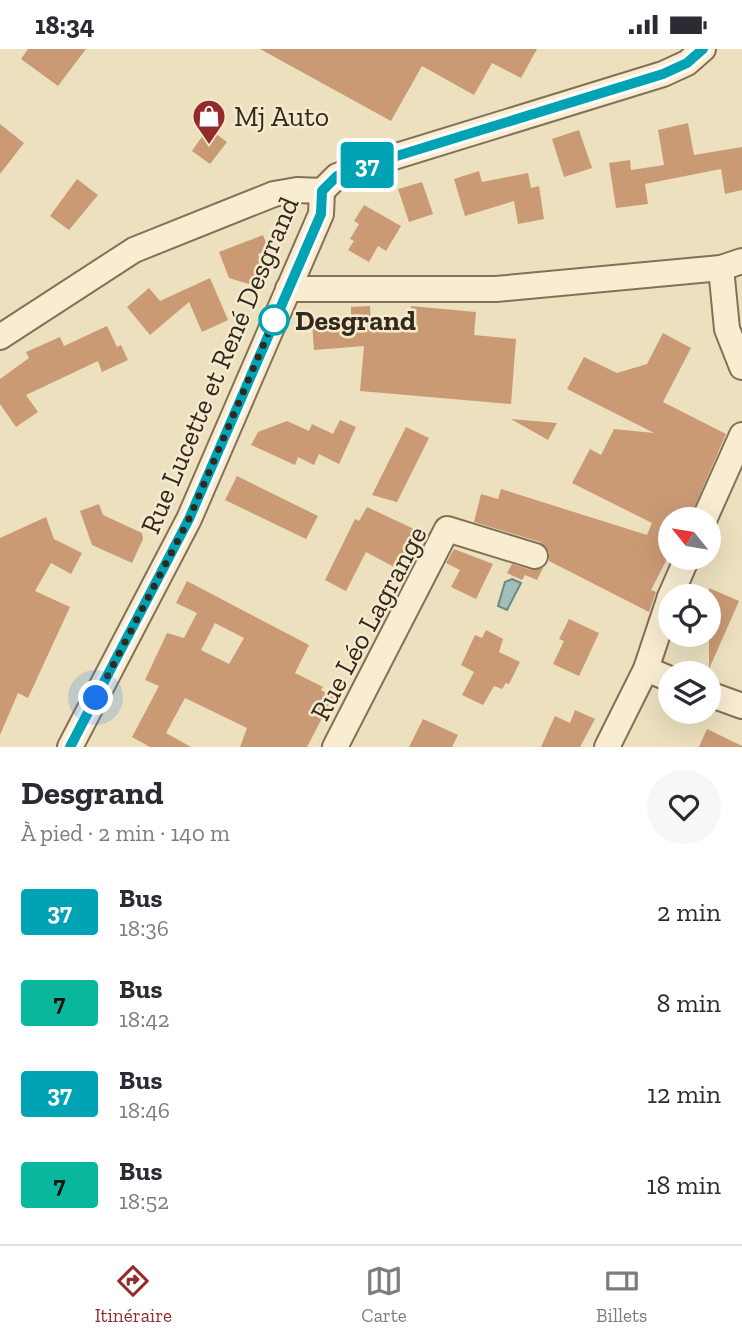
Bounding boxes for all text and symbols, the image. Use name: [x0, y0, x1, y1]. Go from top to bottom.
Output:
text: 18:34: [35, 9, 95, 41]
shop icon: Mj Auto: [190, 97, 228, 146]
place label: Mj Auto: [234, 100, 329, 133]
line badge: 37: [336, 142, 398, 188]
text: 37: [355, 150, 379, 179]
street label: Rue Lucette et René Desgrand: [133, 192, 305, 538]
place label: Desgrand: [295, 304, 416, 337]
marker: Desgrand: [259, 305, 289, 335]
north arrow: [658, 507, 721, 571]
map controls: [658, 507, 721, 724]
street label: Rue Léo Lagrange: [303, 520, 434, 726]
button: locate: [658, 584, 721, 647]
button: layers: [658, 661, 721, 724]
your location: [78, 680, 113, 715]
button: heart: [647, 770, 721, 844]
text: Desgrand: [21, 773, 164, 812]
text: À pied · 2 min · 140 m: [21, 819, 230, 847]
text: Bus: [119, 882, 162, 914]
text: 2 min: [657, 896, 721, 928]
text: 37: [47, 897, 72, 926]
text: 18:36: [119, 914, 169, 942]
text: Bus: [119, 973, 162, 1005]
text: 8 min: [656, 987, 721, 1019]
text: 7: [54, 988, 65, 1017]
text: 18:42: [119, 1005, 170, 1033]
text: Bus: [119, 1064, 162, 1096]
text: 12 min: [647, 1078, 721, 1110]
text: 37: [47, 1079, 72, 1108]
text: 18:46: [119, 1096, 170, 1124]
text: Bus: [119, 1155, 162, 1187]
text: 18 min: [646, 1169, 721, 1201]
text: 7: [54, 1170, 65, 1199]
text: 18:52: [119, 1187, 169, 1215]
tab: Itinéraire: [95, 1262, 172, 1327]
tab: Carte: [361, 1262, 407, 1327]
tab: Billets: [596, 1262, 647, 1327]

